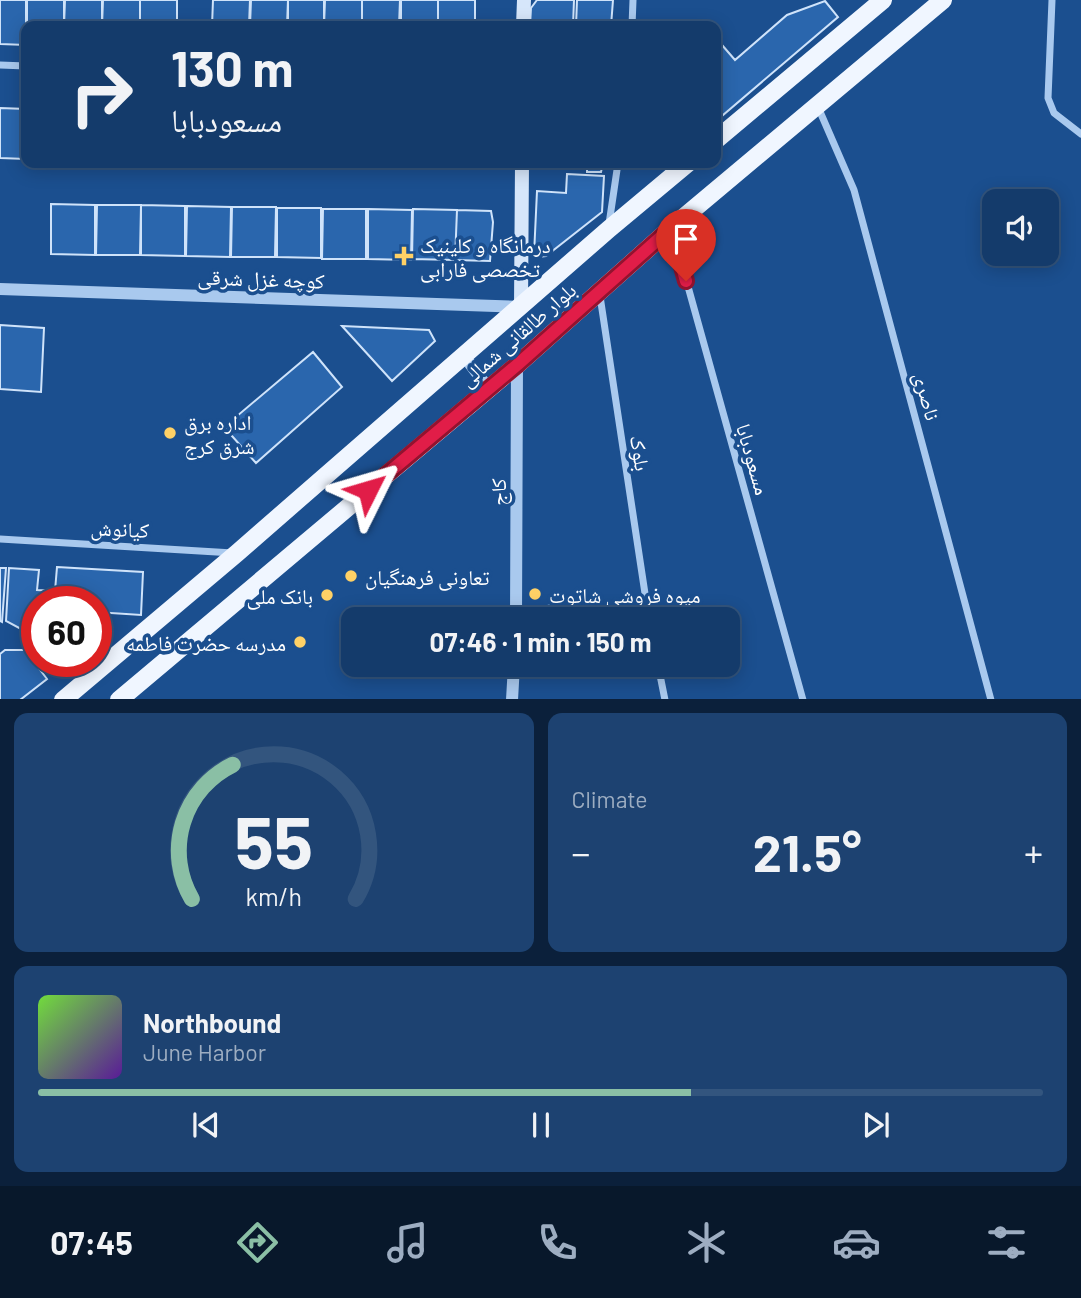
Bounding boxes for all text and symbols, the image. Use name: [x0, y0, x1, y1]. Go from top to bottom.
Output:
text: 130 m: [171, 38, 293, 97]
icon: right: [56, 49, 147, 140]
text: مسعودبابا: [171, 100, 282, 138]
map controls: [982, 189, 1059, 266]
button: sound: [982, 189, 1059, 266]
pin: [656, 209, 716, 281]
icon: arrive: [667, 220, 705, 258]
place label: درمانگاه و کلینیک تخصصی فارابی: [420, 232, 551, 283]
marker: درمانگاه و کلینیک تخصصی فارابی: [394, 246, 414, 266]
street label: کوچه غزل شرقی: [197, 263, 325, 295]
street label: بلوار طالقانی شمالی: [454, 277, 582, 393]
street label: ناصری: [909, 369, 946, 423]
place label: اداره برق شرق کرج: [184, 409, 255, 460]
street label: مسعودبابا: [731, 421, 776, 498]
marker: اداره برق شرق کرج: [162, 425, 178, 441]
street label: بلوک: [625, 433, 656, 473]
position arrow: [331, 453, 405, 527]
street label: کاج: [485, 478, 512, 506]
street label: کیانوش: [90, 514, 150, 544]
place label: تعاونی فرهنگیان: [365, 564, 489, 591]
marker: تعاونی فرهنگیان: [343, 568, 359, 584]
place label: میوه فروشی شاتوت: [549, 582, 701, 609]
place label: بانک ملی: [246, 583, 313, 610]
speed limit sign: 60: [21, 586, 112, 677]
marker: میوه فروشی شاتوت: [527, 586, 543, 602]
marker: بانک ملی: [319, 587, 335, 603]
text: 07:46 · 1 min · 150 m: [430, 626, 651, 657]
place label: مدرسه حضرت فاطمه: [126, 630, 286, 655]
marker: مدرسه حضرت فاطمه: [292, 634, 308, 650]
text: Climate: [572, 785, 648, 813]
text: 55: [235, 796, 313, 884]
text: 21.5°: [753, 820, 862, 882]
text: −: [572, 829, 591, 875]
text: +: [1024, 829, 1043, 875]
text: km/h: [245, 880, 302, 910]
text: Northbound: [143, 1007, 281, 1038]
text: June Harbor: [143, 1038, 266, 1066]
icon: previous: [187, 1106, 225, 1144]
icon: pause: [522, 1106, 560, 1144]
icon: next: [857, 1106, 895, 1144]
icon: directions: [233, 1218, 282, 1267]
icon: music: [383, 1218, 432, 1267]
icon: phone: [533, 1218, 582, 1267]
icon: climate: [682, 1218, 731, 1267]
icon: car: [832, 1218, 881, 1267]
icon: filters: [982, 1218, 1031, 1267]
text: 07:45: [50, 1223, 133, 1261]

